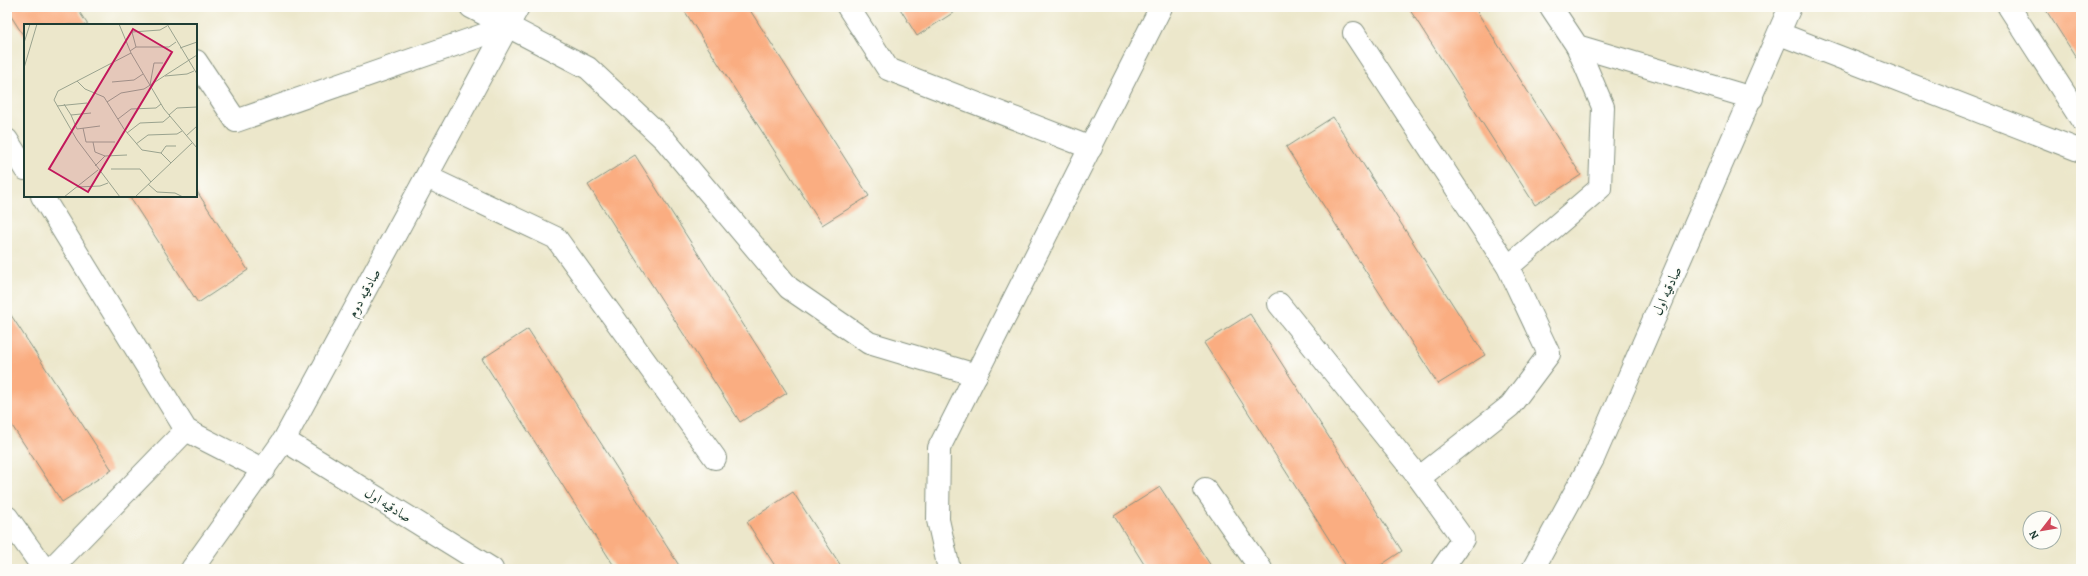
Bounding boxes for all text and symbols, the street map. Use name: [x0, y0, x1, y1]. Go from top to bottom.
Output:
inset map: [24, 24, 197, 197]
street label: صادقیه اول: [1648, 263, 1686, 319]
street label: صادقیه دوم: [343, 265, 388, 322]
street label: صادقیه اول: [361, 483, 415, 527]
north arrow: [2022, 510, 2062, 550]
text: N: [2025, 528, 2042, 542]

